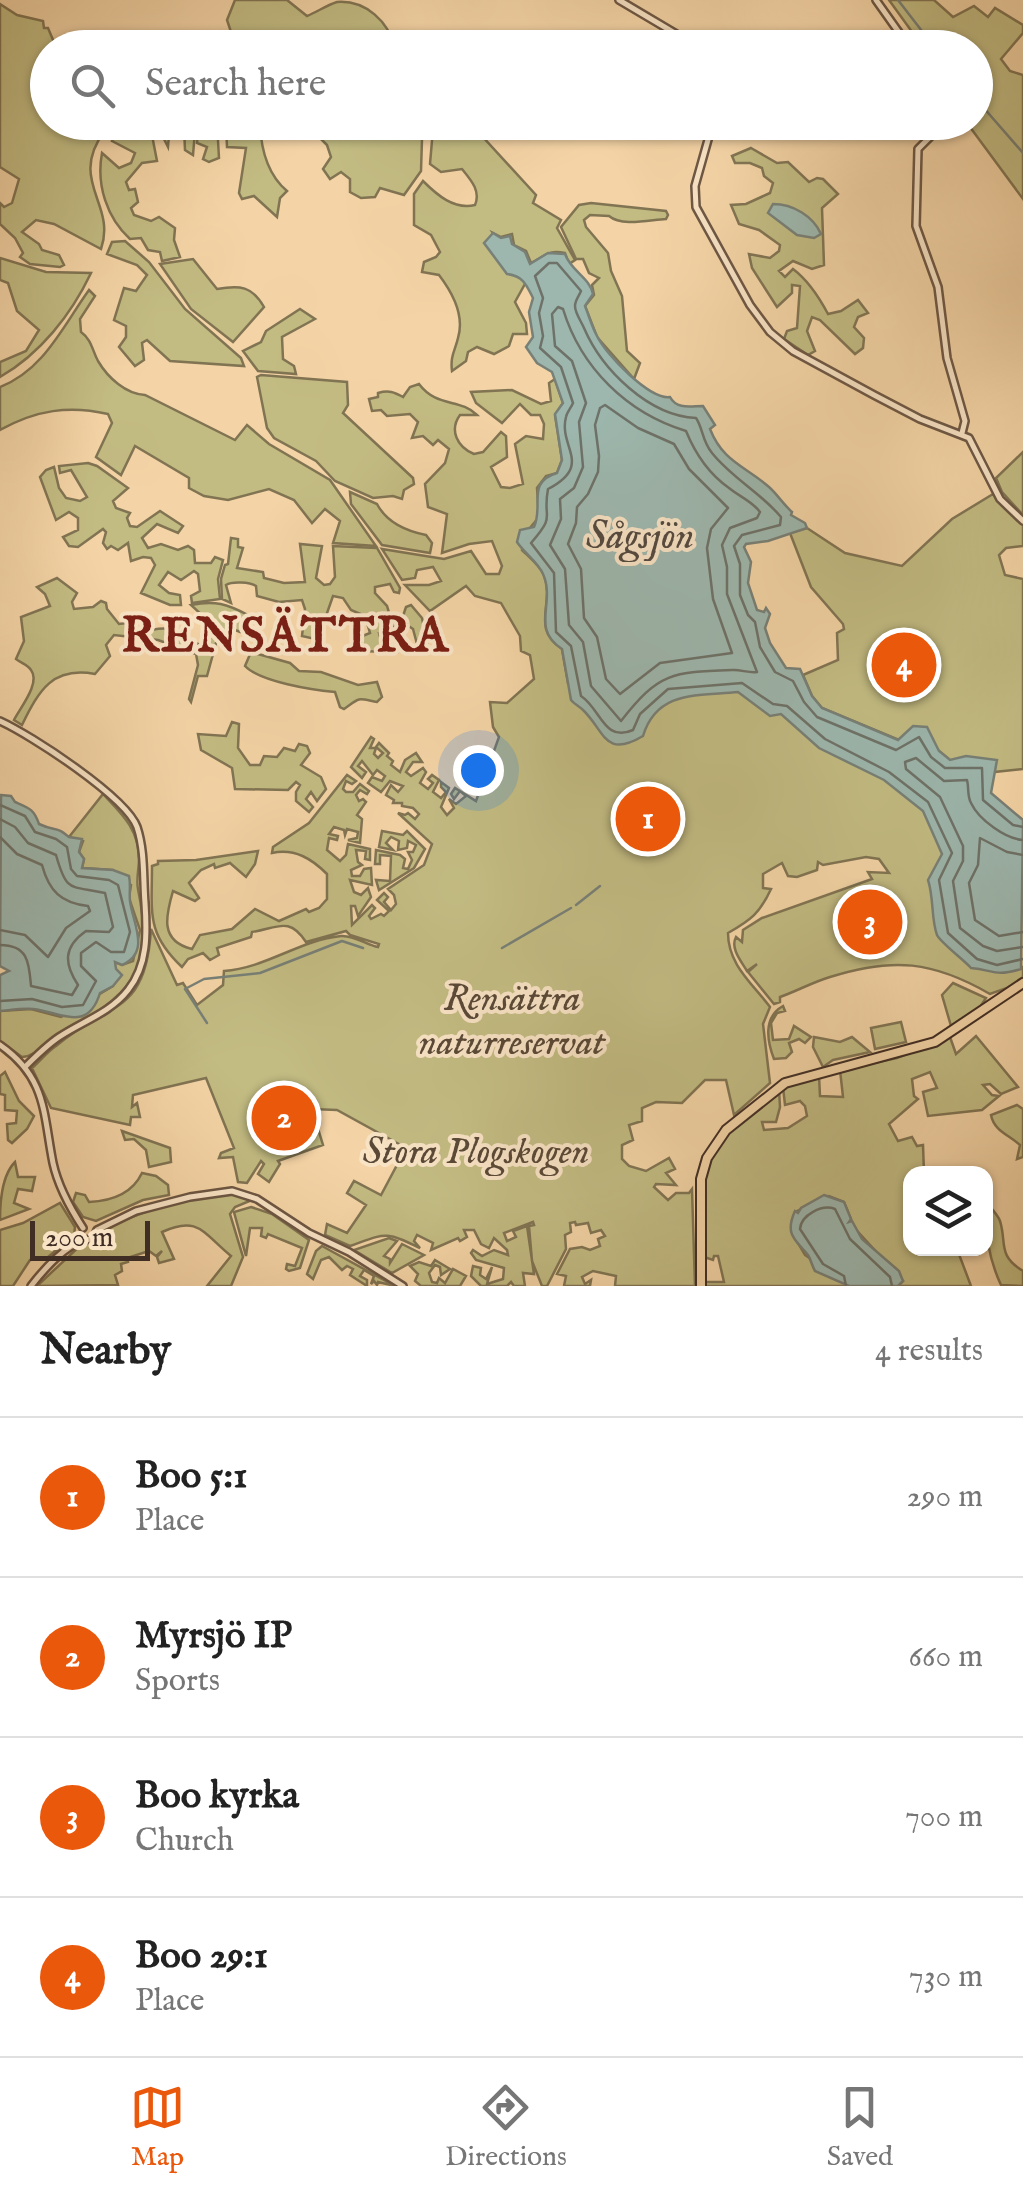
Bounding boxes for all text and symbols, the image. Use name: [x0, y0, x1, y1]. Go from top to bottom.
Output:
search box: [30, 30, 993, 140]
icon: search: [65, 58, 120, 113]
text: Search here: [145, 61, 326, 109]
water label: Sågsjön: [586, 512, 694, 563]
district label: RENSÄTTRA: [122, 606, 450, 668]
pin: 4: [872, 628, 936, 702]
your location: [453, 745, 504, 796]
pin: 1: [616, 782, 680, 856]
pin: 3: [838, 884, 902, 960]
park label: Rensättra naturreservat: [419, 976, 607, 1068]
pin: 2: [252, 1080, 316, 1156]
park label: Stora Plogskogen: [363, 1129, 589, 1177]
map controls: [903, 1166, 993, 1256]
button: layers: [903, 1166, 993, 1256]
scale bar: [30, 1216, 150, 1260]
text: 200 m: [45, 1221, 113, 1256]
text: Nearby: [40, 1325, 171, 1378]
text: 4 results: [875, 1331, 983, 1372]
text: Boo 5:1: [135, 1453, 247, 1501]
text: 1: [67, 1477, 78, 1518]
text: 290 m: [907, 1477, 983, 1518]
text: Place: [135, 1501, 205, 1542]
text: Myrsjö IP: [135, 1613, 292, 1661]
text: 2: [65, 1637, 80, 1678]
text: 660 m: [909, 1637, 983, 1678]
text: Sports: [135, 1661, 220, 1702]
text: Boo kyrka: [135, 1773, 299, 1821]
text: 3: [67, 1797, 78, 1838]
text: 700 m: [905, 1797, 983, 1838]
text: Church: [135, 1821, 234, 1862]
text: Boo 29:1: [135, 1933, 268, 1981]
text: 4: [65, 1957, 80, 1998]
text: 730 m: [909, 1957, 983, 1998]
text: Place: [135, 1981, 205, 2022]
tab: Map: [130, 2080, 185, 2175]
tab: Directions: [445, 2080, 567, 2175]
tab: Saved: [827, 2080, 893, 2175]

